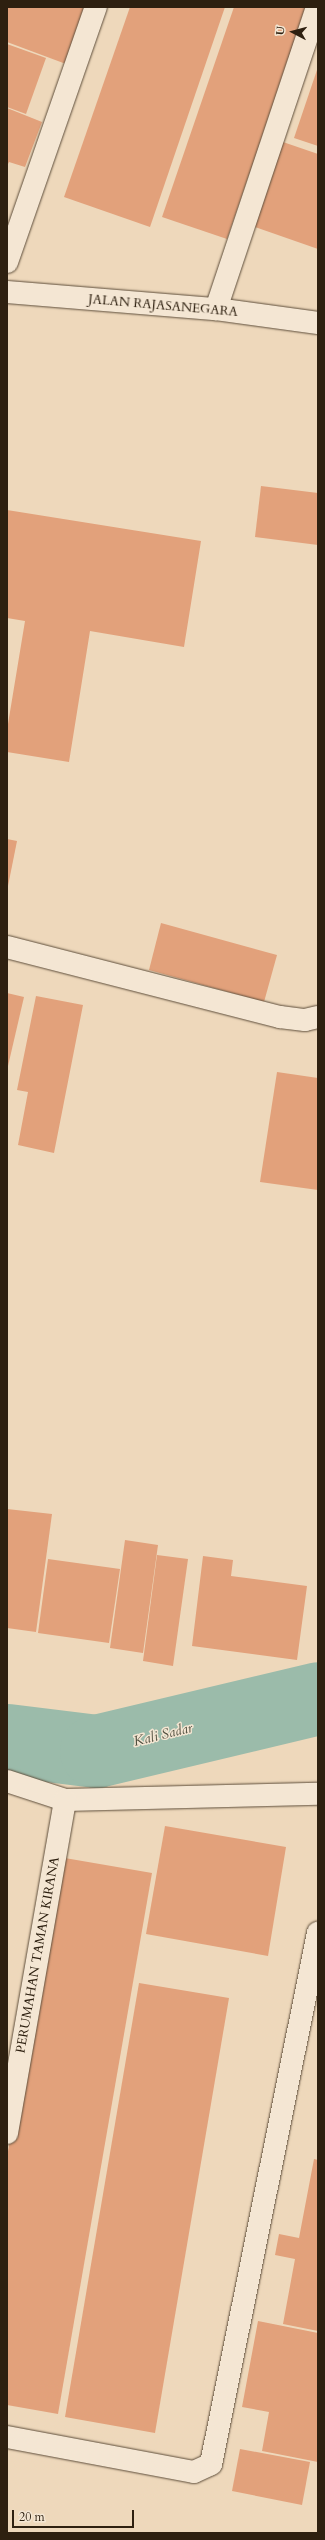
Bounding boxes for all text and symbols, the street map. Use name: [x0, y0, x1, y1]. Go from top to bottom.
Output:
north arrow: [273, 12, 313, 52]
text: U: [273, 25, 288, 36]
street label: JALAN RAJASANEGARA: [88, 292, 238, 320]
water label: Kali Sadar: [132, 1720, 194, 1750]
street label: PERUMAHAN TAMAN KIRANA: [13, 1856, 63, 2054]
scale bar: [14, 2502, 136, 2528]
text: 20 m: [19, 2509, 45, 2525]

